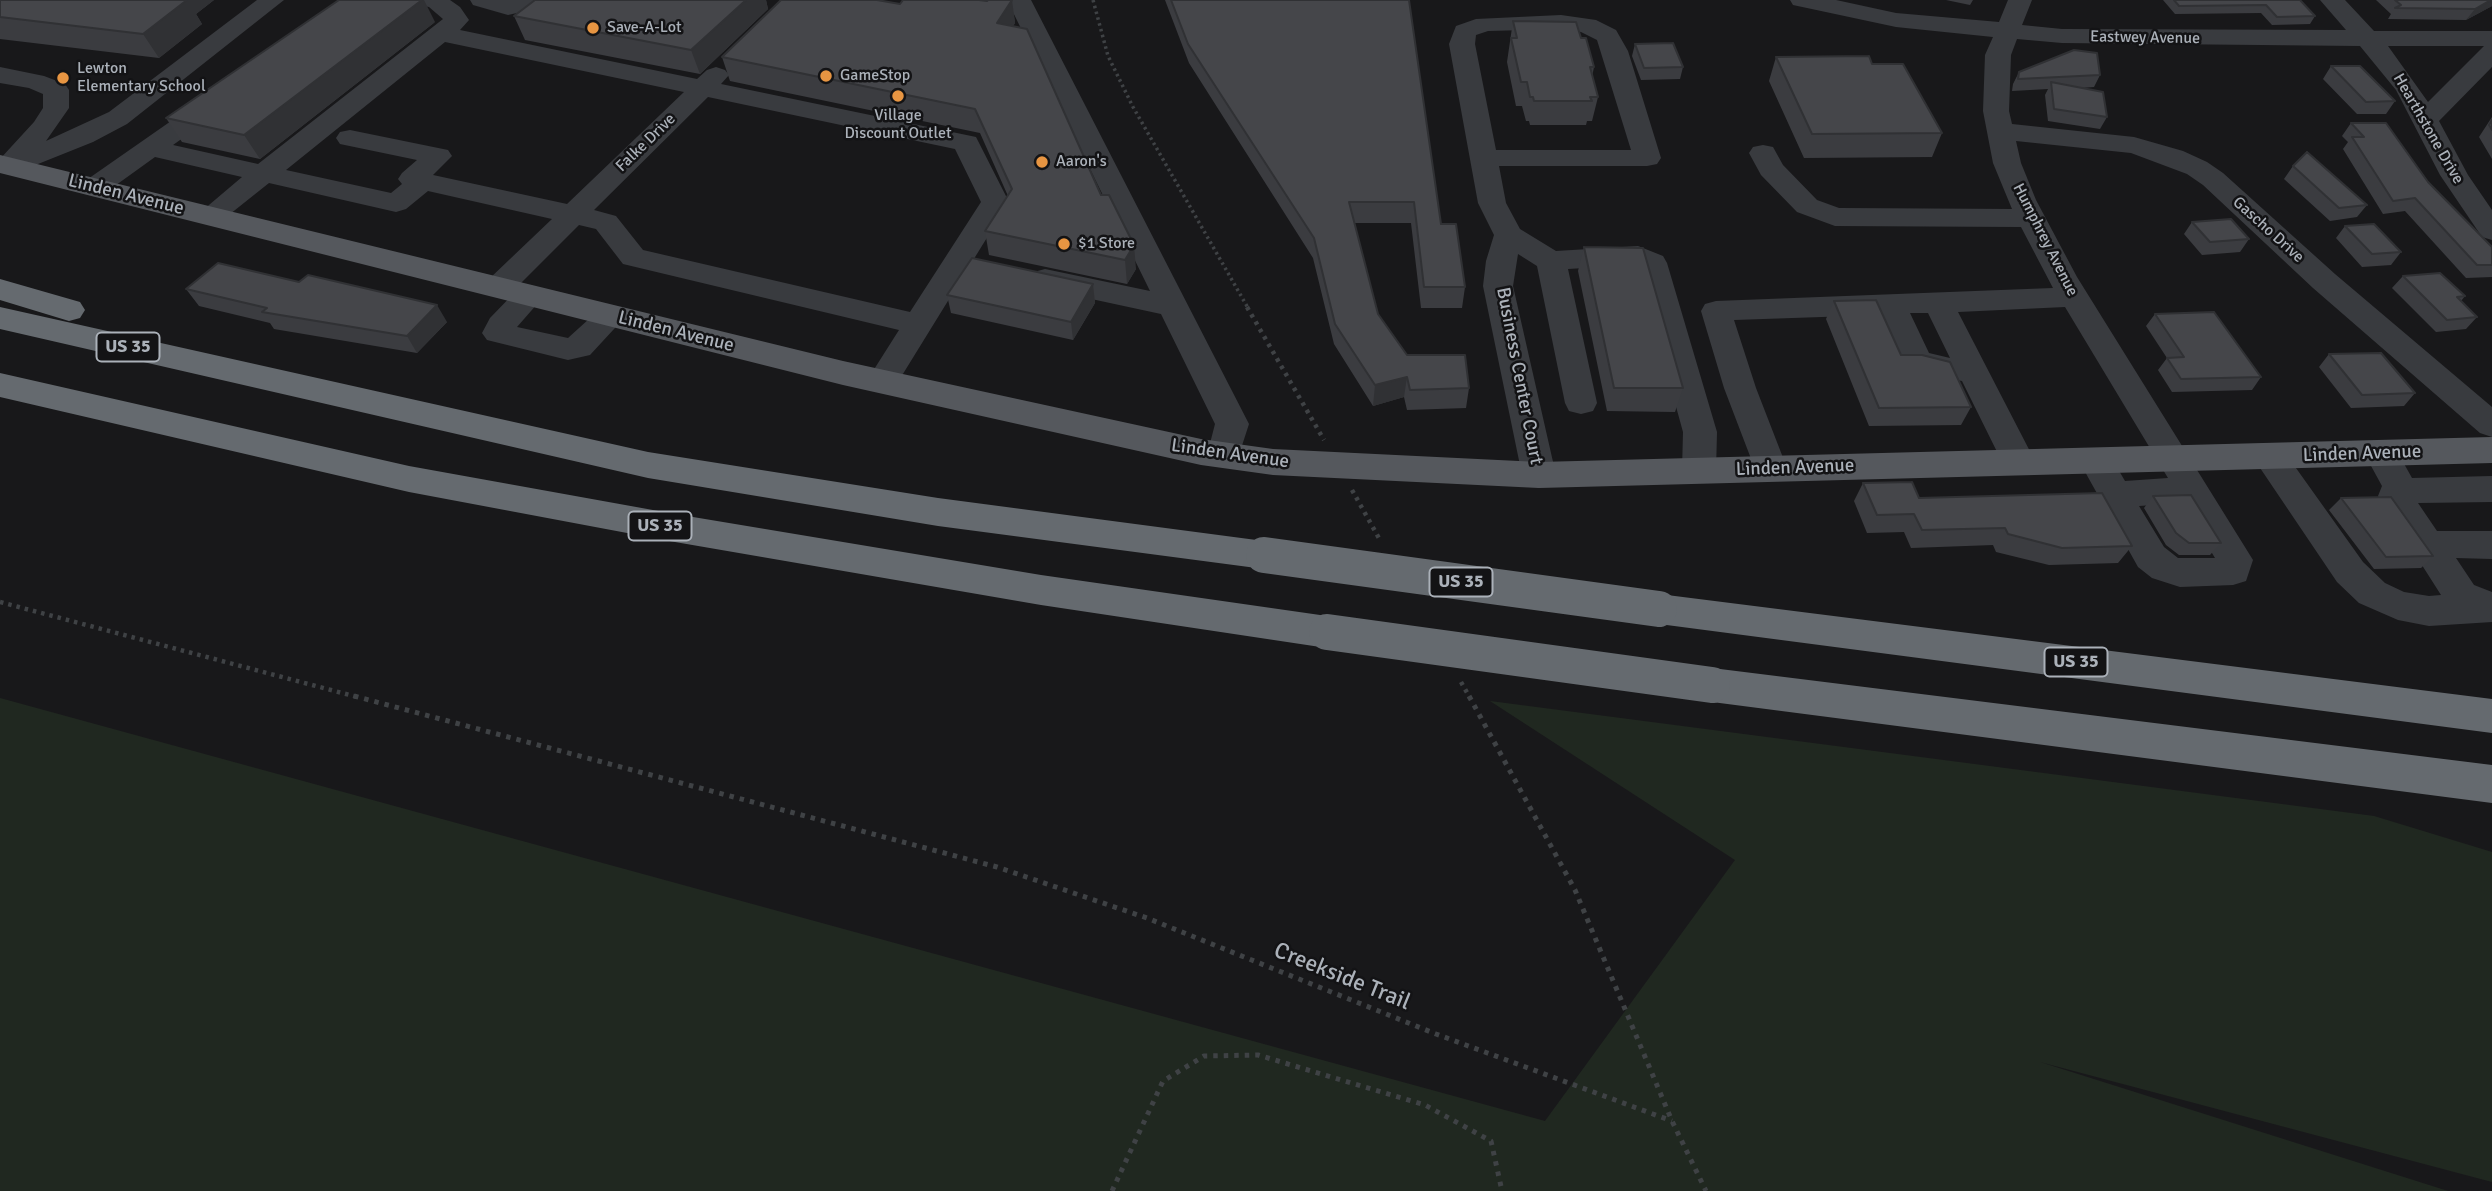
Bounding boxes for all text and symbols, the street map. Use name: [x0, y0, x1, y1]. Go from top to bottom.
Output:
place label: Save-A-Lot: [607, 18, 682, 38]
marker: Save-A-Lot: [585, 20, 601, 36]
street label: Eastwey Avenue: [2090, 27, 2200, 49]
place label: Lewton Elementary School: [77, 59, 206, 97]
place label: GameStop: [840, 66, 910, 86]
marker: GameStop: [818, 68, 834, 84]
marker: Lewton Elementary School: [55, 70, 71, 86]
street label: Hearthstone Drive: [2389, 70, 2467, 188]
marker: Village Discount Outlet: [890, 88, 906, 104]
place label: Village Discount Outlet: [844, 106, 952, 144]
street label: Falke Drive: [612, 110, 680, 176]
place label: Aaron's: [1056, 152, 1107, 172]
marker: Aaron's: [1034, 154, 1050, 170]
street label: Linden Avenue: [66, 170, 186, 220]
street label: Humphrey Avenue: [2008, 180, 2082, 300]
street label: Gascho Drive: [2228, 193, 2308, 267]
place label: $1 Store: [1078, 234, 1135, 254]
marker: $1 Store: [1056, 236, 1072, 252]
street label: Business Center Court: [1491, 285, 1547, 467]
street label: Linden Avenue: [616, 307, 736, 357]
road number: US 35: [96, 332, 160, 362]
street label: Linden Avenue: [1170, 434, 1290, 474]
street label: Linden Avenue: [2302, 441, 2422, 467]
street label: Linden Avenue: [1735, 455, 1855, 481]
road number: US 35: [628, 512, 692, 540]
road number: US 35: [1430, 568, 1492, 596]
road number: US 35: [2044, 648, 2108, 676]
street label: Creekside Trail: [1270, 937, 1414, 1017]

